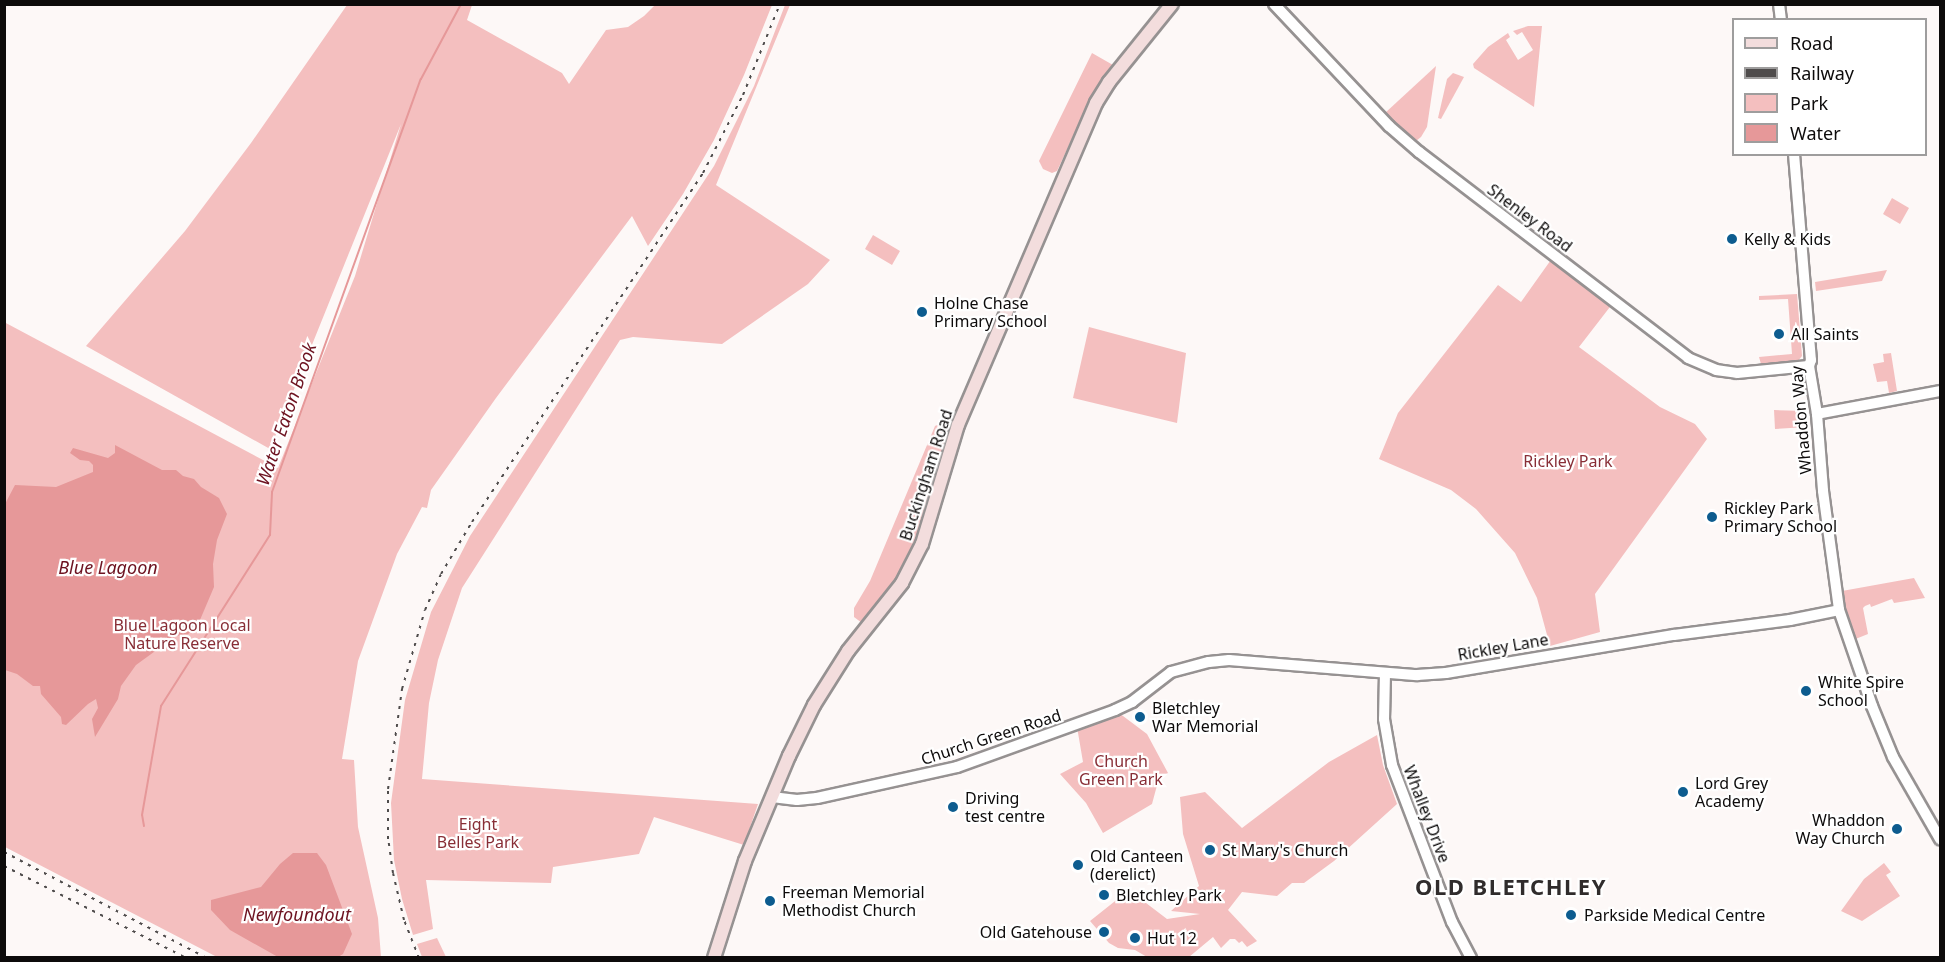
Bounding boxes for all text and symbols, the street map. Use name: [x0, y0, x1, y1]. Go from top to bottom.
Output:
legend: [1732, 18, 1927, 156]
text: Road: [1790, 31, 1833, 55]
text: Railway: [1790, 61, 1854, 85]
text: Park: [1790, 91, 1828, 115]
text: Water: [1790, 121, 1841, 145]
street label: Shenley Road: [1484, 180, 1576, 256]
place label: Kelly & Kids: [1744, 229, 1831, 249]
marker: Kelly & Kids: [1725, 232, 1739, 246]
place label: Holne Chase Primary School: [934, 293, 1047, 331]
marker: Holne Chase Primary School: [915, 305, 929, 319]
place label: All Saints: [1791, 324, 1859, 344]
marker: All Saints: [1772, 327, 1786, 341]
water label: Water Eaton Brook: [251, 340, 321, 488]
street label: Whaddon Way: [1787, 365, 1815, 475]
street label: Buckingham Road: [896, 407, 956, 543]
park label: Rickley Park: [1523, 451, 1613, 471]
place label: Rickley Park Primary School: [1724, 498, 1837, 536]
marker: Rickley Park Primary School: [1705, 510, 1719, 524]
water label: Blue Lagoon: [58, 556, 158, 578]
park label: Blue Lagoon Local Nature Reserve: [113, 615, 251, 653]
street label: Rickley Lane: [1456, 630, 1550, 664]
place label: White Spire School: [1818, 672, 1904, 710]
marker: White Spire School: [1799, 684, 1813, 698]
place label: Bletchley War Memorial: [1152, 698, 1258, 736]
street label: Church Green Road: [918, 705, 1064, 769]
marker: Bletchley War Memorial: [1133, 710, 1147, 724]
park label: Church Green Park: [1079, 751, 1163, 789]
street label: Whalley Drive: [1400, 763, 1454, 865]
place label: Lord Grey Academy: [1695, 773, 1768, 811]
marker: Lord Grey Academy: [1676, 785, 1690, 799]
place label: Driving test centre: [965, 788, 1045, 826]
marker: Driving test centre: [946, 800, 960, 814]
place label: Whaddon Way Church: [1795, 810, 1885, 848]
park label: Eight Belles Park: [437, 814, 519, 852]
marker: Whaddon Way Church: [1890, 822, 1904, 836]
place label: St Mary's Church: [1222, 840, 1348, 860]
marker: St Mary's Church: [1203, 843, 1217, 857]
place label: Old Canteen (derelict): [1090, 846, 1183, 884]
marker: Old Canteen (derelict): [1071, 858, 1085, 872]
district label: OLD BLETCHLEY: [1415, 874, 1607, 900]
place label: Freeman Memorial Methodist Church: [782, 882, 925, 920]
place label: Bletchley Park: [1116, 885, 1222, 905]
marker: Bletchley Park: [1097, 888, 1111, 902]
marker: Freeman Memorial Methodist Church: [763, 894, 777, 908]
water label: Newfoundout: [243, 903, 351, 925]
place label: Parkside Medical Centre: [1584, 905, 1765, 925]
marker: Parkside Medical Centre: [1562, 906, 1580, 924]
place label: Old Gatehouse: [980, 922, 1092, 942]
marker: Old Gatehouse: [1097, 925, 1111, 939]
place label: Hut 12: [1147, 928, 1197, 948]
marker: Hut 12: [1128, 931, 1142, 945]

